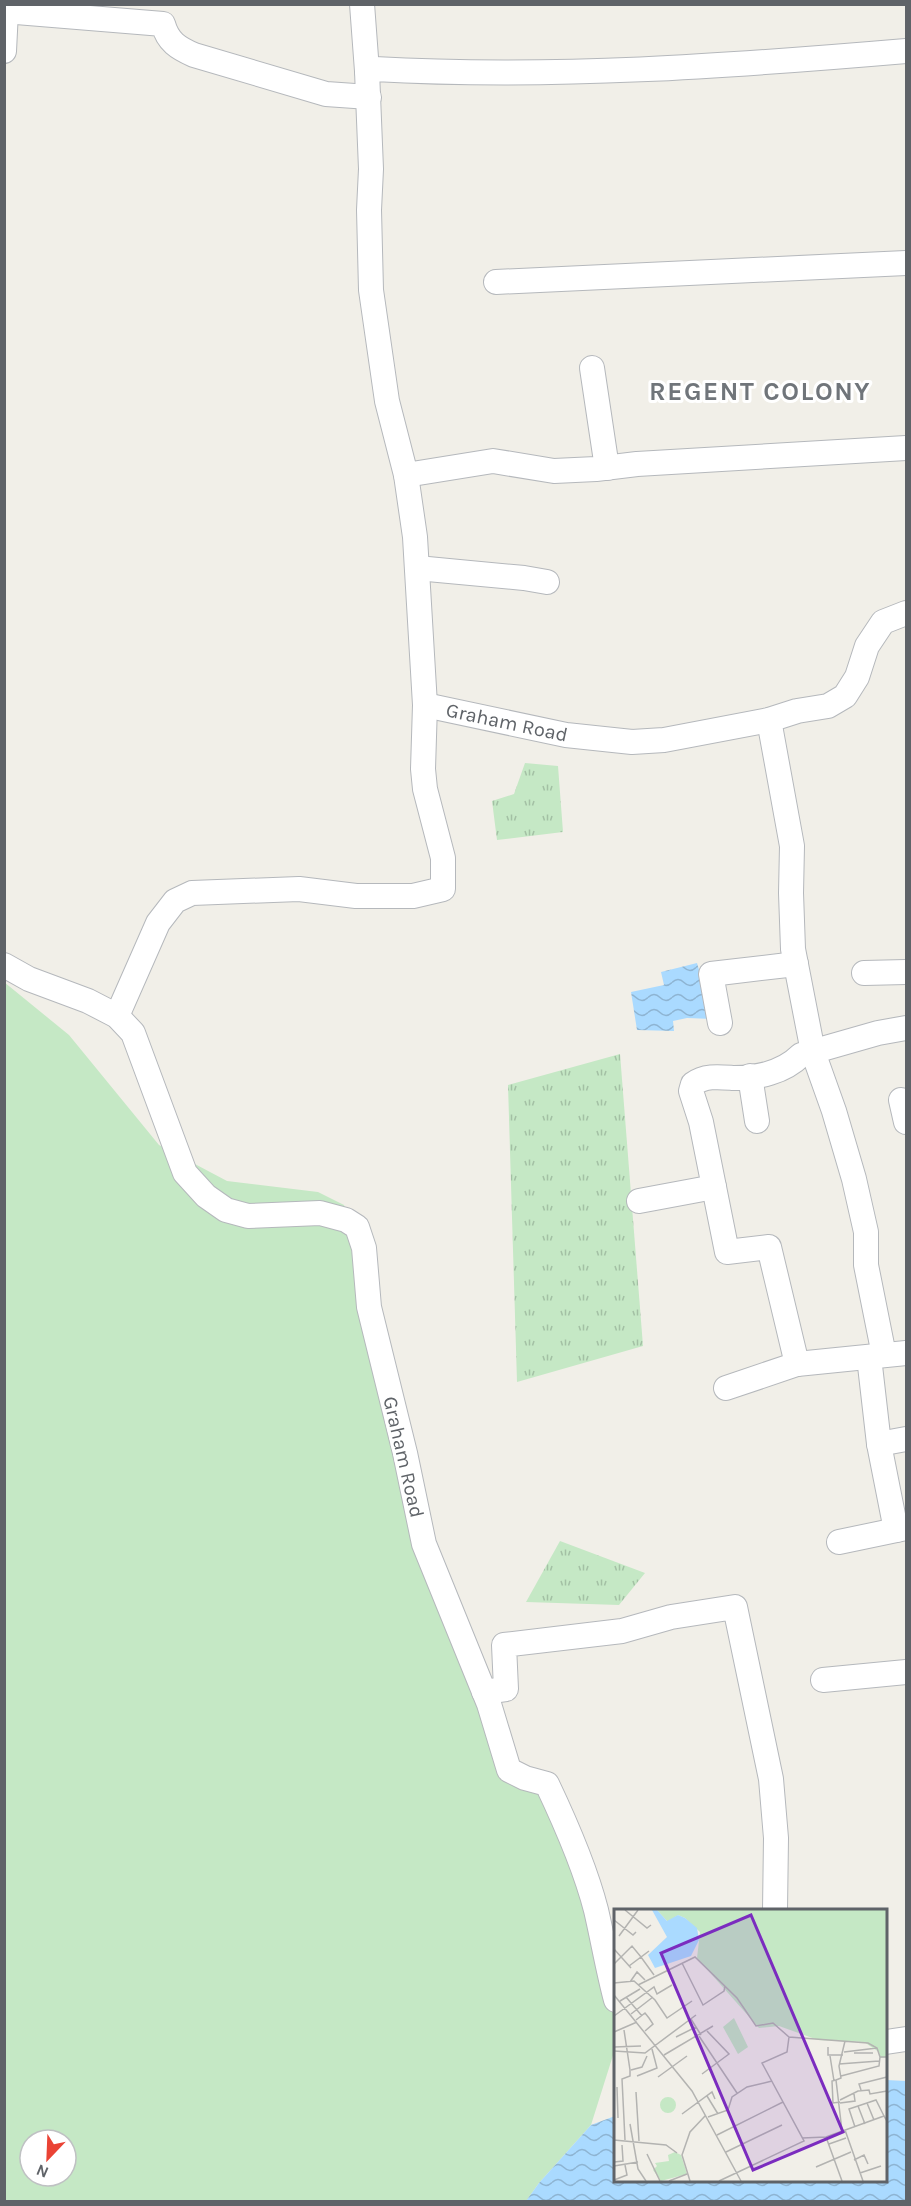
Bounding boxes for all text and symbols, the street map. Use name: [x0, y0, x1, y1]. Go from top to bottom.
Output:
district label: REGENT COLONY: [649, 376, 871, 407]
street label: Graham Road: [444, 698, 570, 747]
street label: Graham Road: [378, 1394, 429, 1520]
inset map: [614, 1909, 887, 2182]
north arrow: [18, 2128, 78, 2188]
text: N: [33, 2160, 51, 2182]

